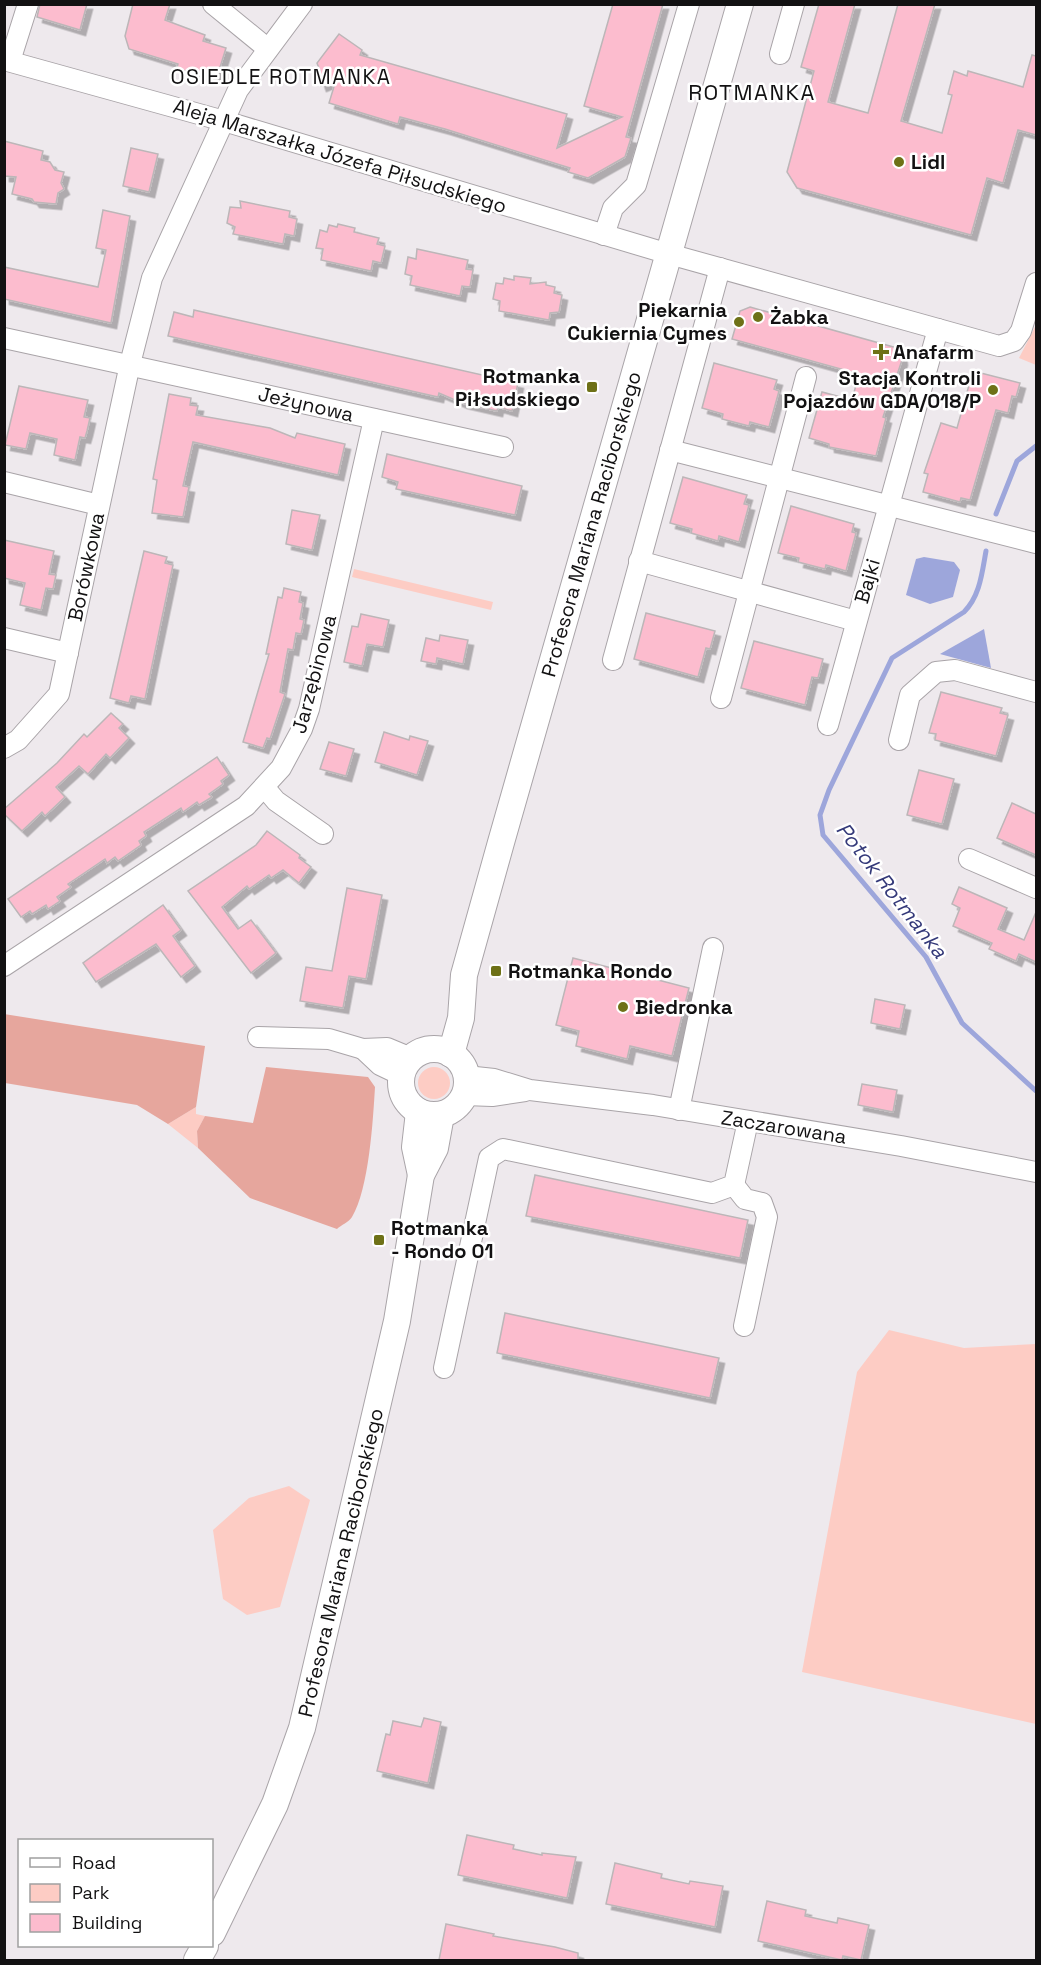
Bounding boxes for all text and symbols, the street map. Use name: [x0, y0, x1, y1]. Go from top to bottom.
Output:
district label: OSIEDLE ROTMANKA: [171, 63, 391, 90]
district label: ROTMANKA: [688, 78, 816, 106]
street label: Aleja Marszałka Józefa Piłsudskiego: [170, 93, 510, 219]
place label: Lidl: [911, 149, 945, 175]
marker: Lidl: [892, 155, 906, 169]
place label: Piekarnia Cukiernia Cymes: [567, 297, 727, 346]
place label: Żabka: [770, 304, 829, 330]
marker: Żabka: [751, 310, 765, 324]
marker: Piekarnia Cukiernia Cymes: [732, 315, 746, 329]
place label: Anafarm: [893, 339, 974, 365]
marker: Anafarm: [874, 345, 888, 359]
place label: Rotmanka Piłsudskiego: [455, 363, 580, 412]
place label: Stacja Kontroli Pojazdów GDA/018/P: [783, 365, 981, 414]
street label: Profesora Mariana Raciborskiego: [535, 368, 647, 680]
street label: Jeżynowa: [256, 380, 356, 428]
marker: Rotmanka Piłsudskiego: [585, 380, 599, 394]
marker: Stacja Kontroli Pojazdów GDA/018/P: [986, 383, 1000, 397]
street label: Borówkowa: [62, 510, 110, 624]
street label: Bajki: [848, 556, 886, 606]
street label: Jarzębinowa: [286, 612, 342, 736]
water label: Potok Rotmanka: [830, 817, 954, 964]
place label: Rotmanka Rondo: [508, 958, 673, 984]
marker: Rotmanka Rondo: [489, 964, 503, 978]
place label: Biedronka: [635, 994, 733, 1020]
marker: Biedronka: [616, 1000, 630, 1014]
street label: Zaczarowana: [719, 1104, 849, 1150]
place label: Rotmanka - Rondo 01: [391, 1215, 493, 1264]
marker: Rotmanka - Rondo 01: [372, 1233, 386, 1247]
street label: Profesora Mariana Raciborskiego: [292, 1406, 389, 1720]
legend: [18, 1839, 213, 1947]
text: Road: [72, 1851, 116, 1874]
text: Park: [72, 1881, 110, 1904]
text: Building: [72, 1911, 142, 1934]

